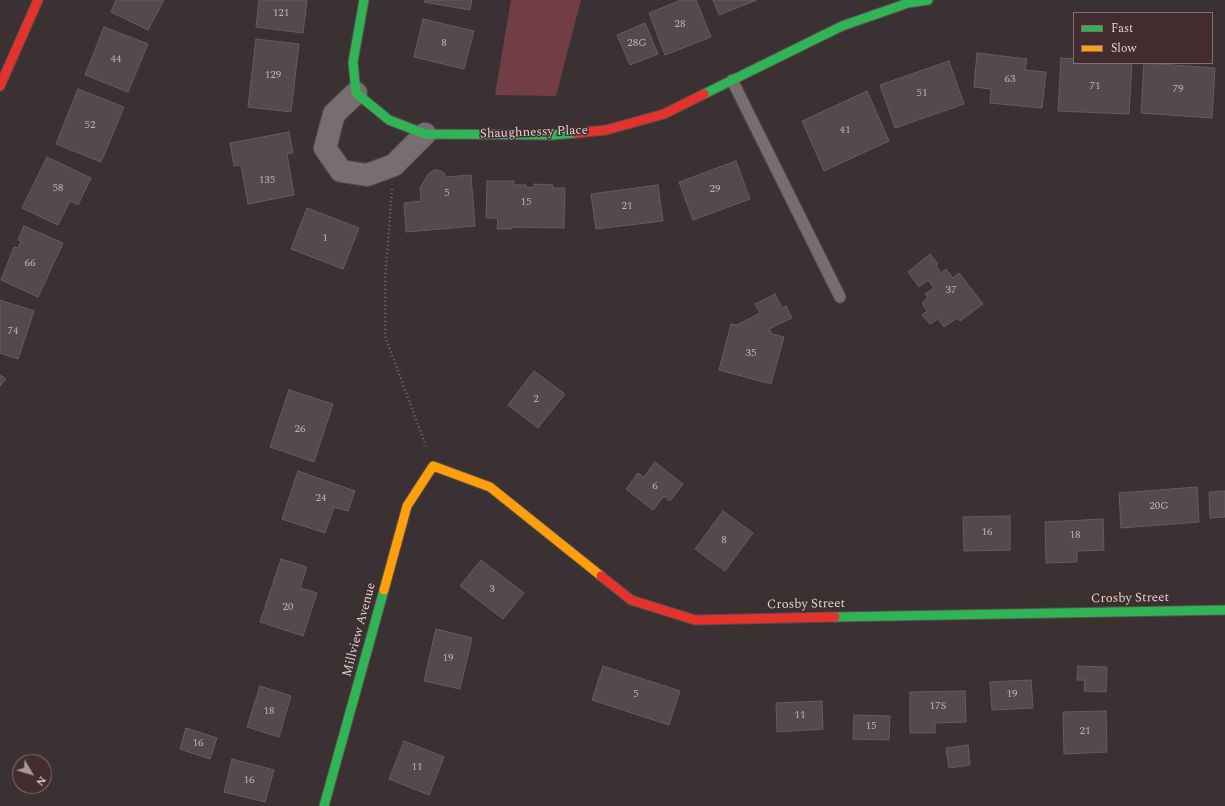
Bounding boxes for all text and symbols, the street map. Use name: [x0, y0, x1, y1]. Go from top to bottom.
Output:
house number: 121: [273, 7, 289, 21]
legend: [1073, 12, 1213, 64]
house number: 28: [675, 18, 685, 32]
text: Fast: [1111, 19, 1133, 38]
house number: 8: [441, 37, 447, 51]
house number: 28G: [627, 37, 647, 51]
text: Slow: [1111, 39, 1136, 58]
house number: 44: [111, 53, 121, 67]
house number: 129: [265, 69, 281, 83]
house number: 63: [1005, 73, 1015, 87]
house number: 71: [1090, 80, 1100, 94]
house number: 79: [1173, 83, 1183, 97]
house number: 51: [917, 87, 927, 101]
house number: 52: [85, 119, 95, 133]
street label: Shaughnessy Place: [480, 123, 588, 143]
house number: 41: [840, 124, 850, 138]
house number: 135: [259, 174, 275, 188]
house number: 58: [53, 182, 63, 196]
house number: 29: [710, 183, 720, 197]
house number: 5: [444, 187, 450, 201]
house number: 15: [521, 196, 531, 210]
house number: 21: [622, 200, 632, 214]
house number: 1: [322, 232, 328, 246]
house number: 66: [25, 257, 35, 271]
house number: 37: [946, 284, 956, 298]
house number: 74: [8, 325, 18, 339]
house number: 35: [746, 347, 756, 361]
house number: 2: [533, 393, 539, 407]
house number: 26: [295, 423, 305, 437]
house number: 6: [652, 480, 658, 494]
house number: 24: [316, 492, 326, 506]
house number: 20G: [1149, 500, 1169, 514]
house number: 16: [982, 526, 992, 540]
house number: 18: [1070, 529, 1080, 543]
house number: 8: [721, 534, 727, 548]
street label: Millview Avenue: [340, 581, 380, 679]
house number: 3: [489, 583, 495, 597]
street label: Crosby Street: [1091, 591, 1169, 607]
street label: Crosby Street: [767, 597, 845, 613]
house number: 20: [283, 601, 293, 615]
house number: 19: [443, 652, 453, 666]
house number: 5: [633, 688, 639, 702]
house number: 19: [1007, 688, 1017, 702]
house number: 17S: [930, 700, 946, 714]
house number: 18: [264, 705, 274, 719]
house number: 11: [795, 709, 805, 723]
house number: 15: [866, 720, 876, 734]
house number: 21: [1080, 725, 1090, 739]
house number: 16: [193, 737, 203, 751]
north arrow: [12, 754, 52, 794]
house number: 11: [412, 761, 422, 775]
text: N: [32, 772, 51, 790]
house number: 16: [244, 774, 254, 788]

